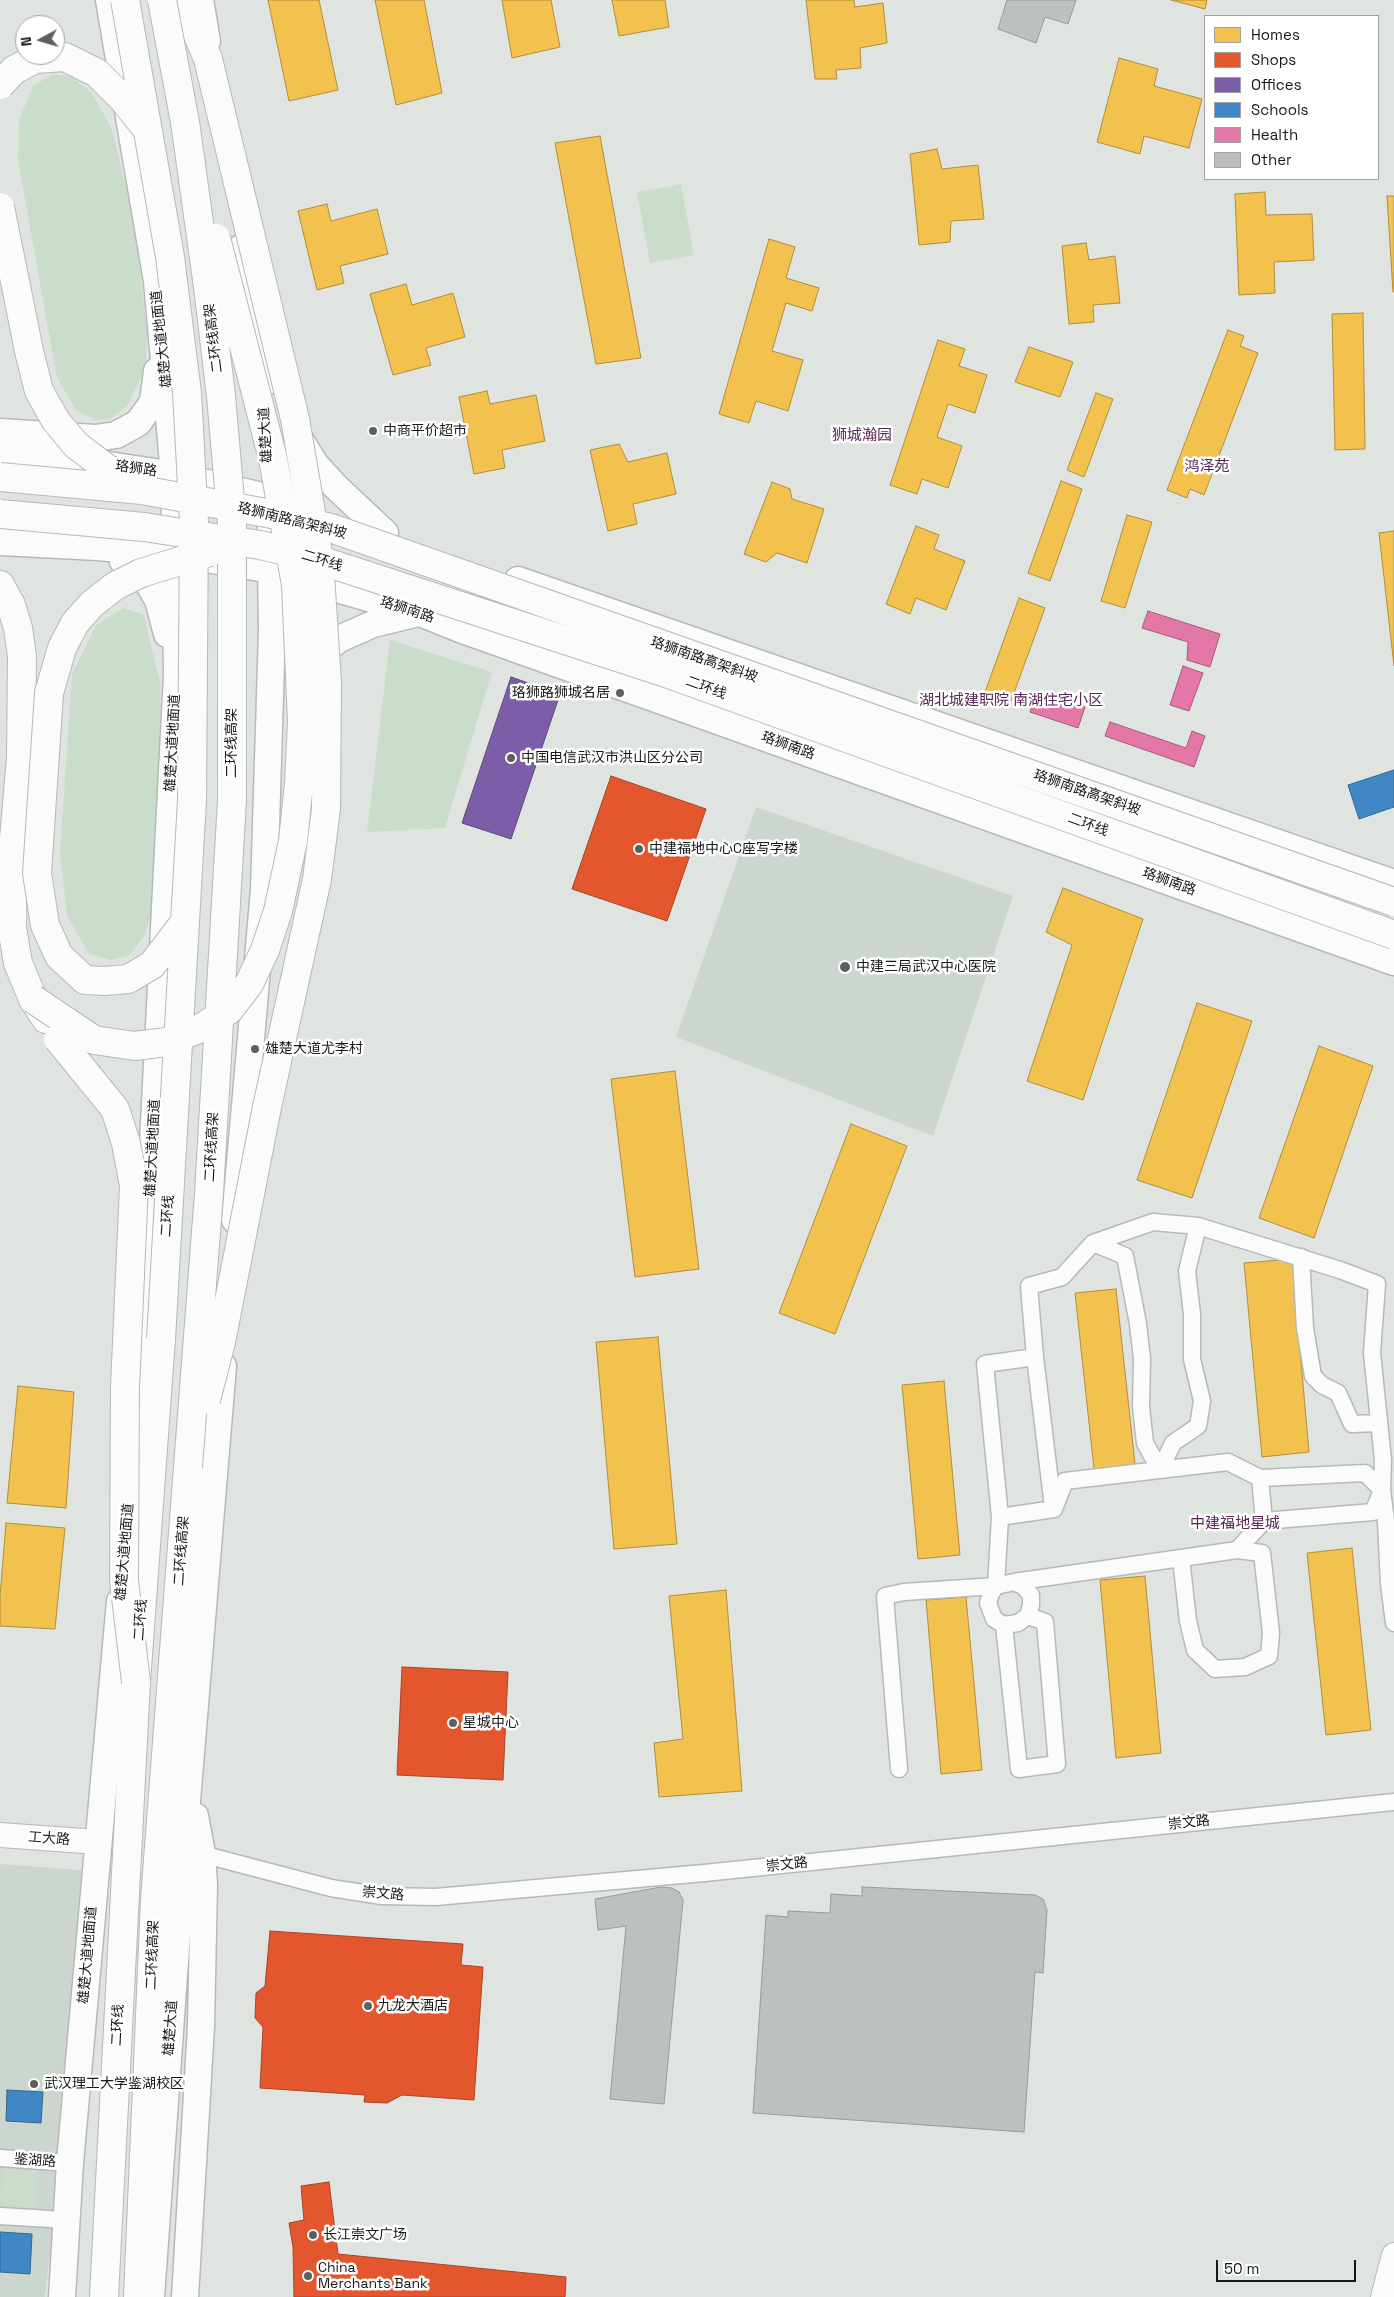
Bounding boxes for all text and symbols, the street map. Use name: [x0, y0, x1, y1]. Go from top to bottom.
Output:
north arrow: [15, 15, 65, 65]
legend: [1204, 15, 1379, 180]
text: Homes: [1251, 25, 1300, 44]
text: N: [17, 36, 36, 47]
text: Shops: [1251, 50, 1296, 69]
text: Offices: [1251, 75, 1302, 94]
text: Schools: [1251, 100, 1308, 119]
text: Health: [1251, 125, 1298, 144]
text: Other: [1251, 150, 1292, 169]
street label: 雄楚大道地面道: [149, 289, 175, 389]
street label: 二环线高架: [201, 302, 227, 374]
street label: 雄楚大道: [256, 407, 276, 463]
place label: 中商平价超市: [383, 423, 467, 439]
marker: 中商平价超市: [367, 425, 379, 437]
district label: 狮城瀚园: [832, 427, 892, 445]
street label: 珞狮路: [114, 458, 158, 480]
district label: 鸿泽苑: [1185, 458, 1229, 476]
street label: 珞狮南路高架斜坡: [236, 499, 348, 543]
street label: 二环线: [299, 547, 345, 575]
street label: 珞狮南路: [378, 593, 436, 627]
street label: 珞狮南路高架斜坡: [648, 634, 760, 686]
street label: 二环线: [683, 673, 729, 703]
place label: 珞狮路狮城名居: [512, 685, 610, 701]
marker: 珞狮路狮城名居: [614, 687, 626, 699]
district label: 湖北城建职院 南湖住宅小区: [919, 692, 1103, 710]
street label: 雄楚大道地面道: [162, 694, 184, 792]
street label: 二环线高架: [224, 708, 240, 778]
street label: 珞狮南路: [759, 729, 817, 763]
place label: 中国电信武汉市洪山区分公司: [521, 750, 703, 766]
marker: 中国电信武汉市洪山区分公司: [505, 752, 517, 764]
street label: 珞狮南路高架斜坡: [1031, 767, 1143, 819]
street label: 二环线: [1065, 810, 1111, 840]
place label: 中建福地中心C座写字楼: [649, 841, 798, 857]
marker: 中建福地中心C座写字楼: [633, 843, 645, 855]
street label: 珞狮南路: [1140, 865, 1198, 899]
place label: 中建三局武汉中心医院: [856, 959, 996, 975]
marker: 中建三局武汉中心医院: [838, 960, 852, 974]
place label: 雄楚大道尤李村: [265, 1041, 363, 1057]
marker: 雄楚大道尤李村: [249, 1043, 261, 1055]
street label: 雄楚大道地面道: [142, 1099, 164, 1197]
street label: 二环线高架: [202, 1112, 222, 1182]
street label: 二环线: [158, 1194, 178, 1238]
street label: 雄楚大道地面道: [112, 1502, 138, 1602]
street label: 二环线高架: [171, 1515, 193, 1587]
district label: 中建福地星城: [1190, 1515, 1280, 1533]
street label: 二环线: [131, 1598, 151, 1642]
place label: 星城中心: [463, 1715, 519, 1731]
marker: 星城中心: [447, 1717, 459, 1729]
street label: 崇文路: [1167, 1812, 1211, 1834]
street label: 工大路: [27, 1829, 71, 1849]
street label: 崇文路: [765, 1854, 809, 1876]
street label: 崇文路: [361, 1884, 405, 1904]
street label: 雄楚大道地面道: [75, 1905, 101, 2005]
street label: 二环线高架: [143, 1920, 163, 1990]
place label: 九龙大酒店: [378, 1998, 448, 2014]
street label: 雄楚大道: [161, 1999, 181, 2057]
marker: 九龙大酒店: [362, 2000, 374, 2012]
street label: 二环线: [109, 2004, 127, 2046]
place label: 武汉理工大学鉴湖校区: [44, 2076, 184, 2092]
marker: 武汉理工大学鉴湖校区: [28, 2078, 40, 2090]
street label: 鉴湖路: [13, 2151, 57, 2171]
place label: 长江崇文广场: [323, 2227, 407, 2243]
marker: 长江崇文广场: [307, 2229, 319, 2241]
scale bar: [1219, 2250, 1359, 2282]
text: 50 m: [1224, 2259, 1259, 2278]
place label: China Merchants Bank: [318, 2260, 428, 2292]
marker: China Merchants Bank: [302, 2270, 314, 2282]

